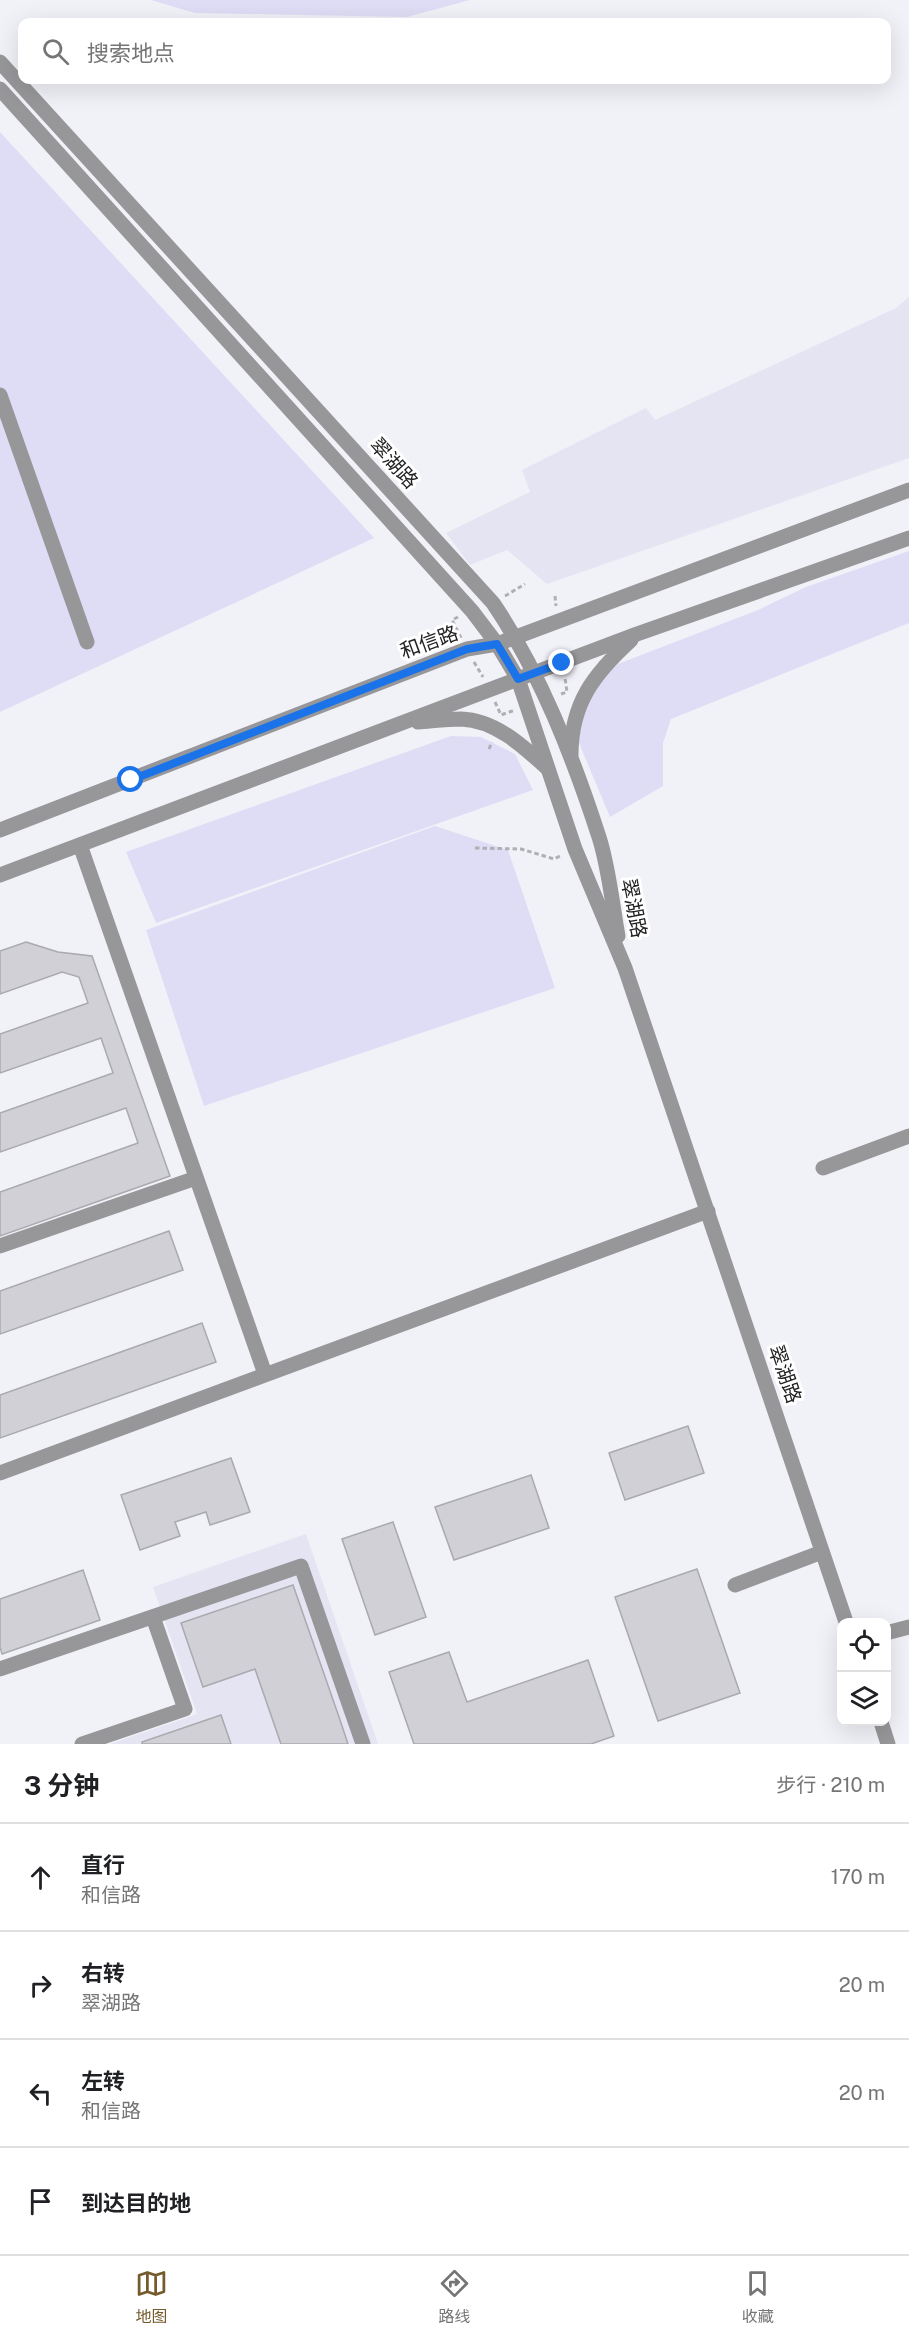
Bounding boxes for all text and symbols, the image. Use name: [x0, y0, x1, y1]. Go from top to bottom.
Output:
search box: [18, 18, 891, 84]
icon: search: [39, 35, 72, 68]
text: 搜索地点: [87, 40, 175, 66]
street label: 翠湖路: [365, 433, 423, 493]
street label: 和信路: [397, 620, 461, 664]
route end: [548, 649, 574, 675]
route start: [117, 766, 143, 792]
street label: 翠湖路: [616, 876, 652, 940]
street label: 翠湖路: [764, 1342, 806, 1406]
map controls: [837, 1618, 891, 1726]
button: locate: [837, 1618, 891, 1672]
button: layers: [837, 1672, 891, 1726]
text: 3 分钟: [24, 1770, 99, 1801]
text: 步行 · 210 m: [776, 1773, 885, 1797]
text: 直行: [81, 1852, 125, 1878]
icon: ahead: [24, 1861, 57, 1894]
text: 170 m: [831, 1865, 885, 1889]
text: 和信路: [81, 1883, 141, 1907]
text: 右转: [81, 1960, 125, 1986]
icon: right: [24, 1969, 57, 2002]
text: 20 m: [839, 1973, 885, 1997]
text: 翠湖路: [81, 1991, 141, 2015]
text: 左转: [81, 2068, 125, 2094]
icon: left: [24, 2077, 57, 2110]
text: 20 m: [839, 2081, 885, 2105]
text: 和信路: [81, 2099, 141, 2123]
icon: arrive: [24, 2185, 57, 2218]
text: 到达目的地: [81, 2190, 191, 2216]
tab: 地图: [135, 2267, 168, 2327]
tab: 路线: [438, 2267, 471, 2327]
tab: 收藏: [741, 2267, 774, 2327]

